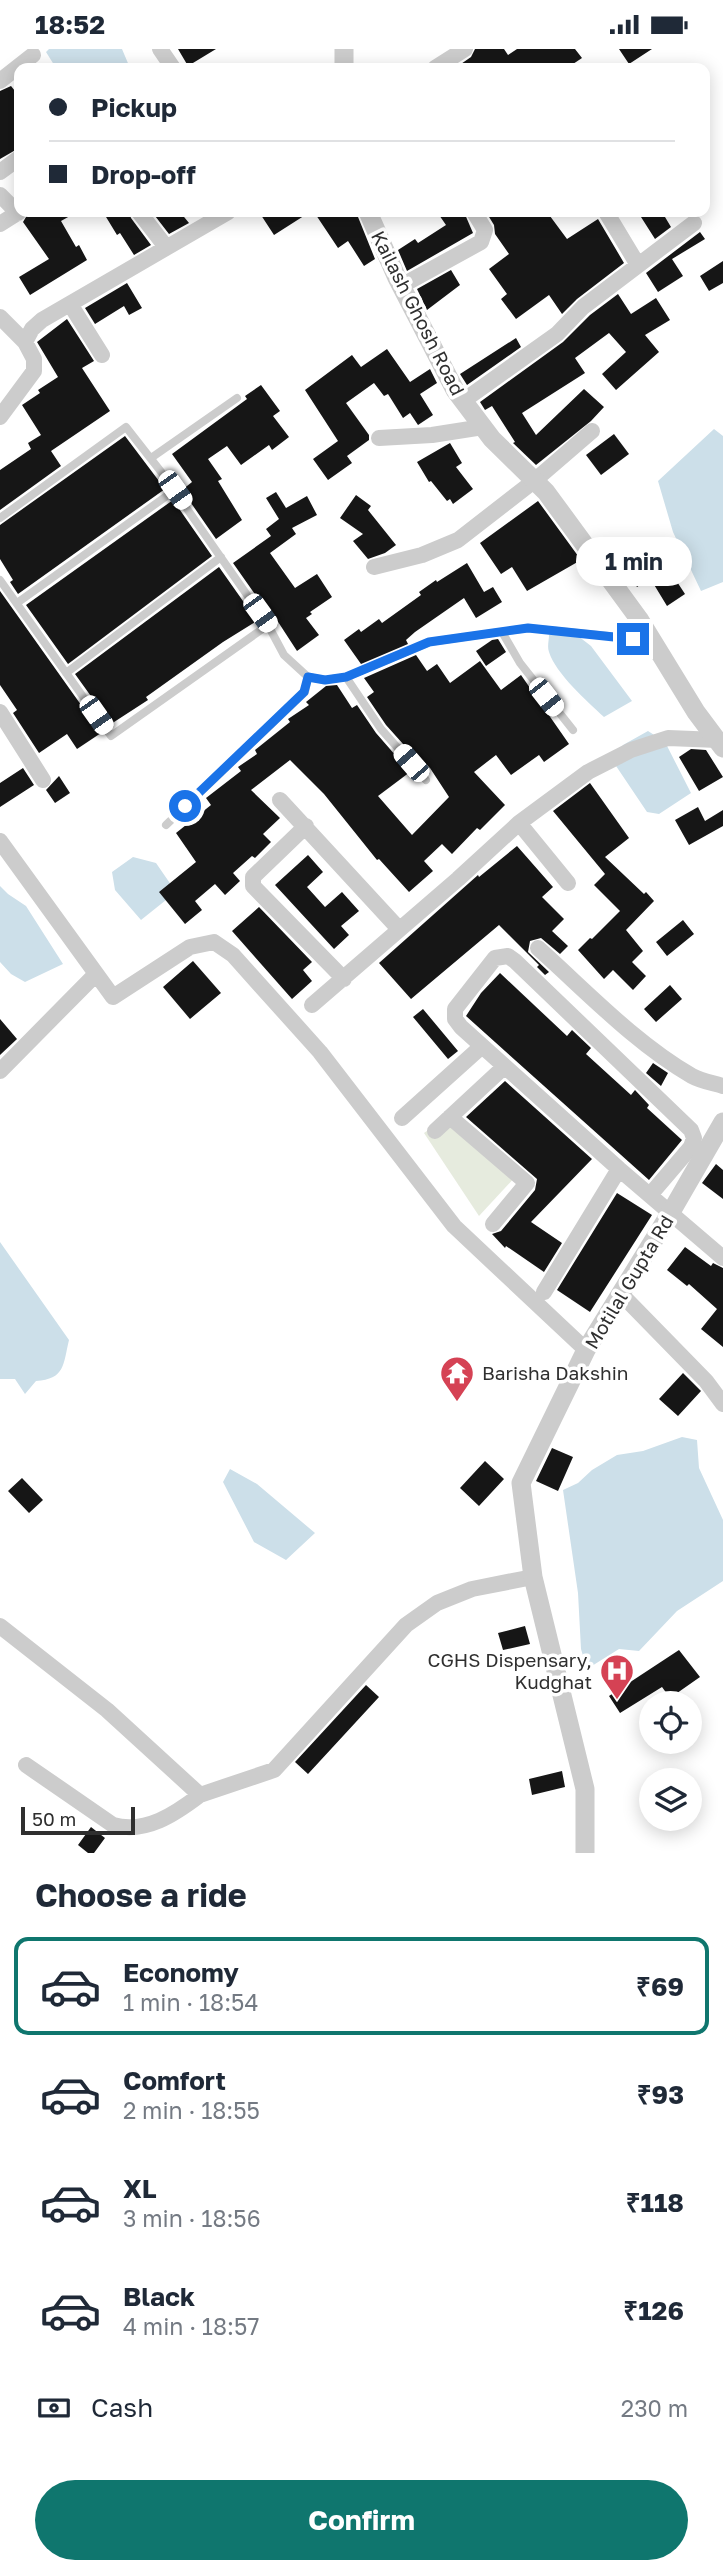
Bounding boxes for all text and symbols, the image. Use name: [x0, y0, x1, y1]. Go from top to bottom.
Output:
text: 18:52: [35, 9, 105, 40]
text: Pickup: [91, 92, 177, 123]
text: Drop-off: [91, 159, 196, 190]
street label: Kailash Ghosh Road: [367, 227, 470, 399]
car: [155, 467, 196, 513]
callout: 1 min: [575, 538, 691, 587]
text: 1 min: [605, 547, 663, 575]
car: [240, 590, 281, 636]
route end: [617, 623, 649, 655]
car: [525, 674, 568, 720]
car: [76, 692, 117, 738]
car: [390, 740, 433, 786]
route start: [169, 790, 201, 822]
street label: Motilal Gupta Rd: [580, 1211, 678, 1353]
temple icon: Barisha Dakshin: [438, 1354, 476, 1403]
place label: Barisha Dakshin: [482, 1361, 629, 1384]
place label: CGHS Dispensary, Kudghat: [427, 1648, 592, 1693]
hospital icon: CGHS Dispensary, Kudghat: [598, 1652, 636, 1701]
map controls: [639, 1691, 702, 1831]
button: locate: [639, 1691, 702, 1754]
button: layers: [639, 1768, 702, 1831]
scale bar: [21, 1804, 135, 1836]
text: 50 m: [32, 1807, 76, 1830]
text: Choose a ride: [35, 1876, 247, 1914]
icon: car: [39, 1955, 102, 2018]
text: Economy: [123, 1957, 239, 1988]
text: ₹69: [636, 1971, 684, 2002]
text: 1 min · 18:54: [123, 1988, 258, 2016]
icon: car: [39, 2063, 102, 2126]
text: Comfort: [123, 2065, 226, 2096]
text: ₹93: [637, 2079, 684, 2110]
text: 2 min · 18:55: [123, 2096, 260, 2124]
icon: car: [39, 2171, 102, 2234]
text: XL: [123, 2173, 157, 2204]
text: ₹118: [626, 2187, 684, 2218]
text: 3 min · 18:56: [123, 2204, 261, 2232]
icon: car: [39, 2279, 102, 2342]
text: Black: [123, 2281, 195, 2312]
text: ₹126: [623, 2295, 684, 2326]
text: 4 min · 18:57: [123, 2312, 259, 2340]
icon: cash: [35, 2389, 73, 2427]
text: Cash: [91, 2392, 153, 2423]
text: 230 m: [621, 2394, 688, 2422]
button: Confirm: [35, 2480, 688, 2560]

